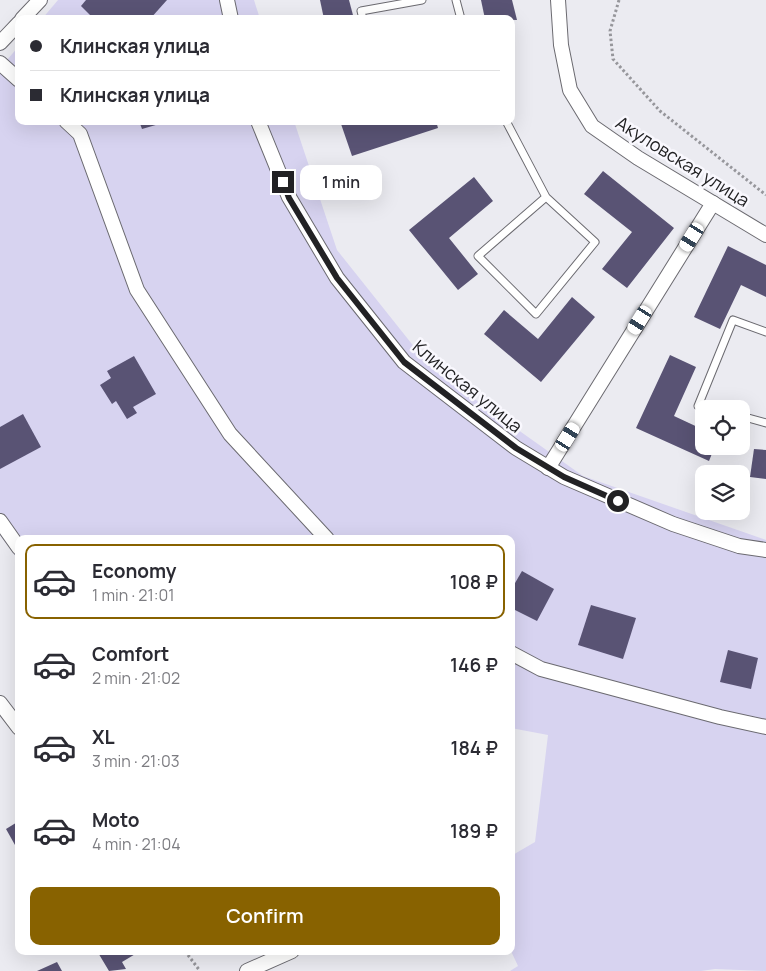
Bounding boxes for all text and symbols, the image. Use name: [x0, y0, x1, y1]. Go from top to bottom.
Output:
text: Клинская улица: [60, 33, 210, 59]
text: Клинская улица: [60, 82, 210, 108]
street label: Акуловская улица: [612, 110, 754, 212]
callout: 1 min: [300, 164, 383, 200]
route end: [272, 171, 294, 193]
text: 1 min: [322, 171, 360, 193]
car: [677, 220, 706, 254]
car: [625, 303, 654, 337]
street label: Клинская улица: [408, 334, 528, 438]
map controls: [695, 400, 750, 520]
button: locate: [695, 400, 750, 455]
car: [553, 420, 582, 454]
button: layers: [695, 465, 750, 520]
route start: [607, 490, 629, 512]
text: Economy: [92, 558, 176, 584]
icon: car: [32, 559, 77, 604]
text: 108 ₽: [450, 569, 498, 595]
text: 1 min · 21:01: [92, 584, 174, 606]
text: Comfort: [92, 641, 169, 667]
icon: car: [32, 642, 77, 687]
text: 146 ₽: [450, 652, 498, 678]
text: 2 min · 21:02: [92, 667, 180, 689]
text: XL: [92, 724, 115, 750]
icon: car: [32, 725, 77, 770]
text: 184 ₽: [450, 735, 498, 761]
text: 3 min · 21:03: [92, 750, 180, 772]
text: Moto: [92, 807, 139, 833]
icon: car: [32, 808, 77, 853]
text: 189 ₽: [450, 818, 498, 844]
text: 4 min · 21:04: [92, 833, 181, 855]
button: Confirm: [30, 887, 500, 945]

